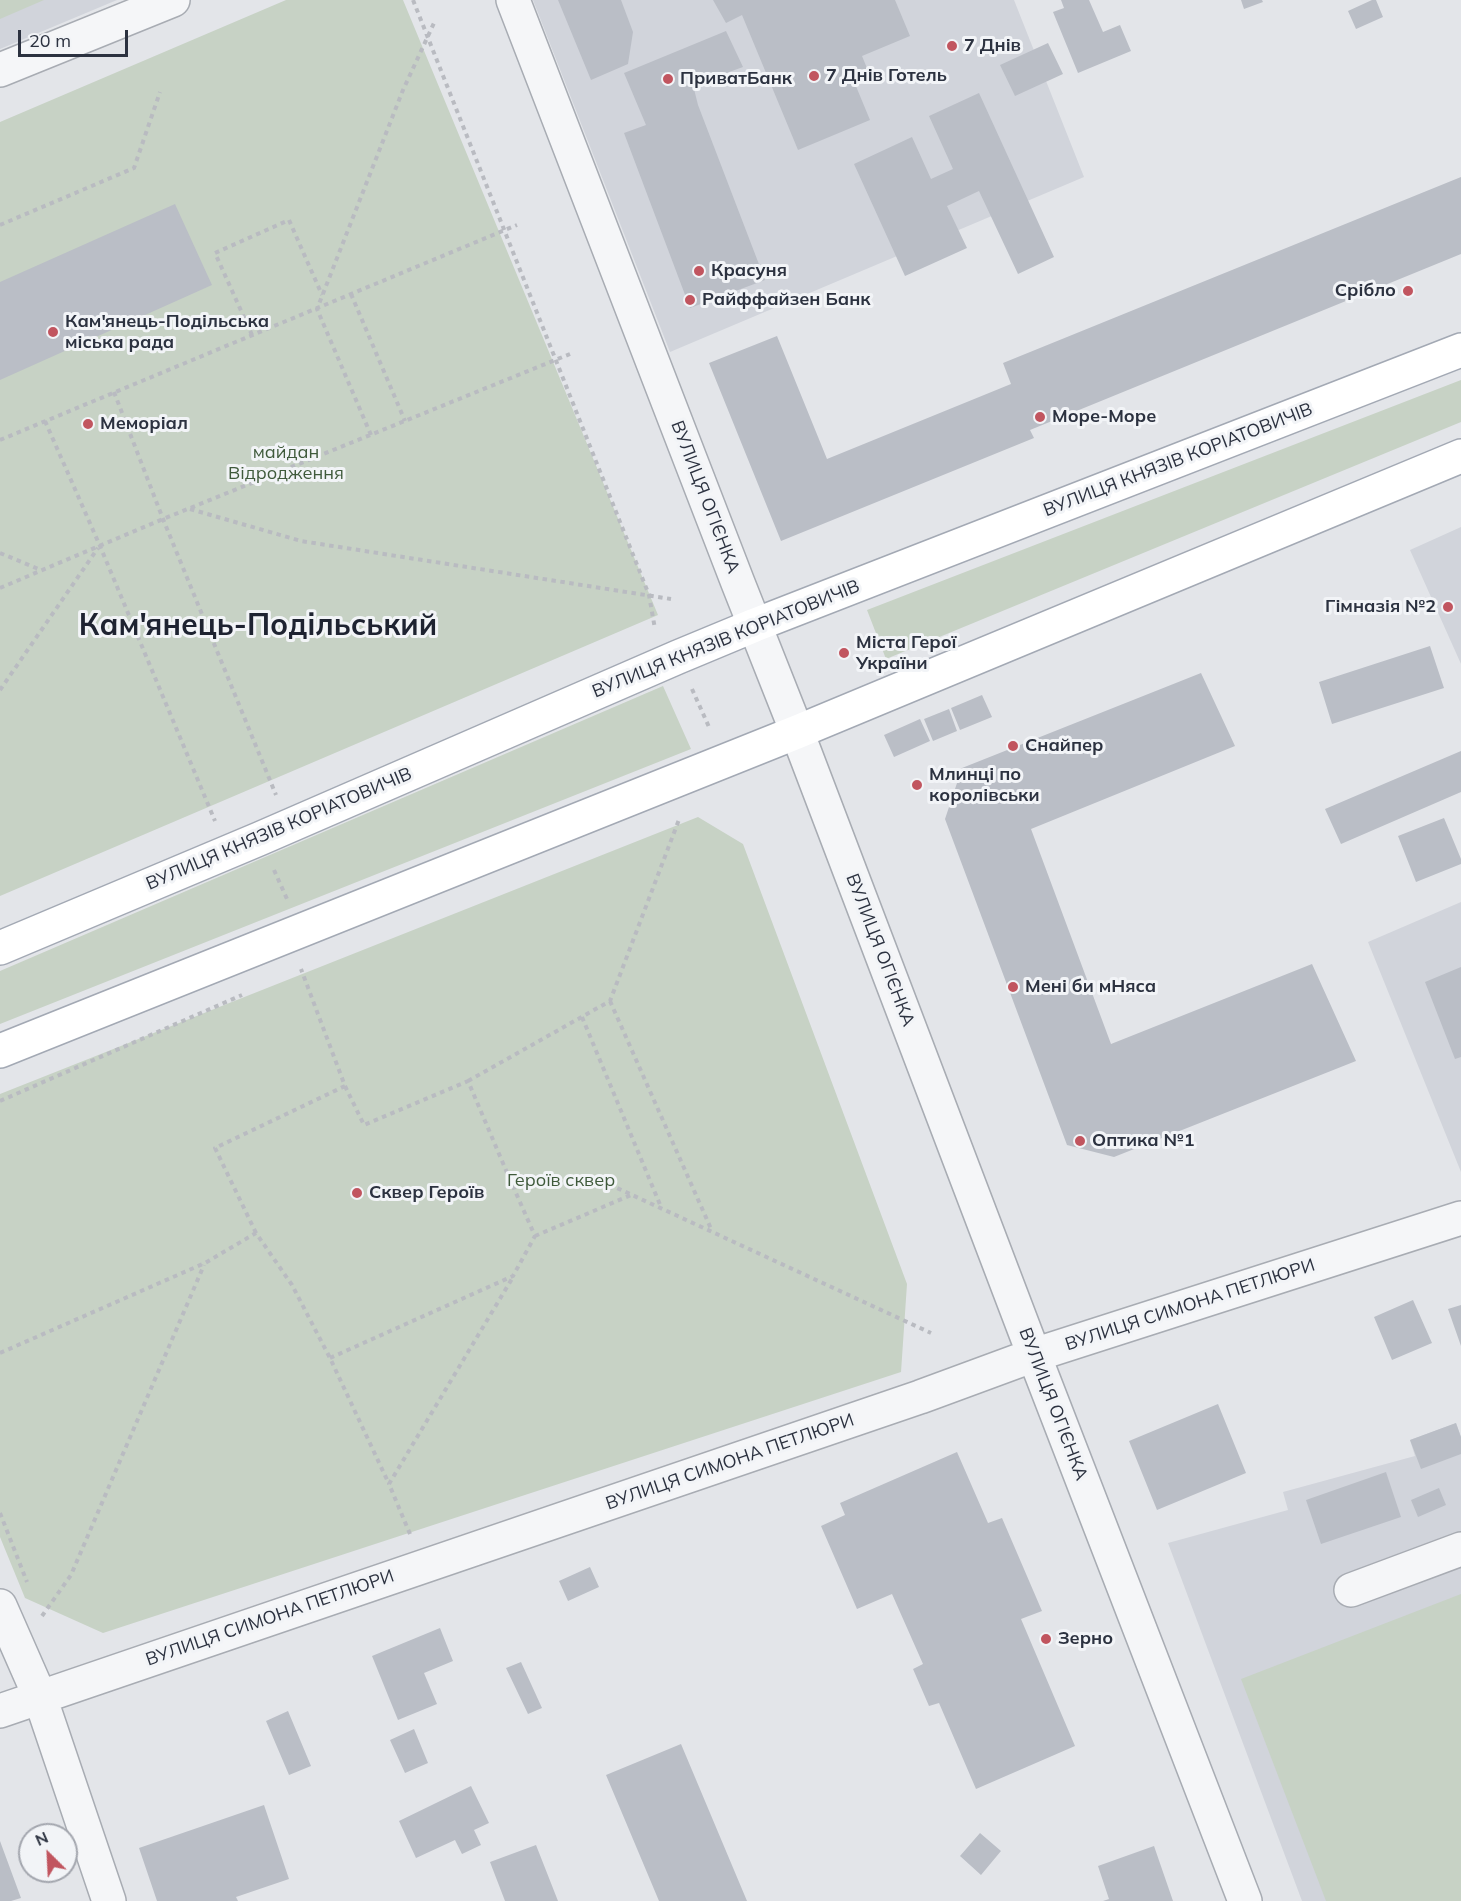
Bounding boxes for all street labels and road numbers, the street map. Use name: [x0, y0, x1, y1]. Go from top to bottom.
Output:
street label: ВУЛИЦЯ КНЯЗІВ КОРІАТОВИЧІВ: [1040, 399, 1316, 521]
street label: ВУЛИЦЯ ОГІЄНКА: [666, 418, 744, 576]
street label: ВУЛИЦЯ КНЯЗІВ КОРІАТОВИЧІВ: [589, 575, 863, 703]
street label: ВУЛИЦЯ КНЯЗІВ КОРІАТОВИЧІВ: [143, 763, 415, 895]
street label: ВУЛИЦЯ ОГІЄНКА: [841, 871, 919, 1029]
street label: ВУЛИЦЯ СИМОНА ПЕТЛЮРИ: [1062, 1254, 1318, 1356]
street label: ВУЛИЦЯ ОГІЄНКА: [1014, 1325, 1092, 1483]
street label: ВУЛИЦЯ СИМОНА ПЕТЛЮРИ: [603, 1409, 857, 1515]
street label: ВУЛИЦЯ СИМОНА ПЕТЛЮРИ: [143, 1565, 397, 1671]

